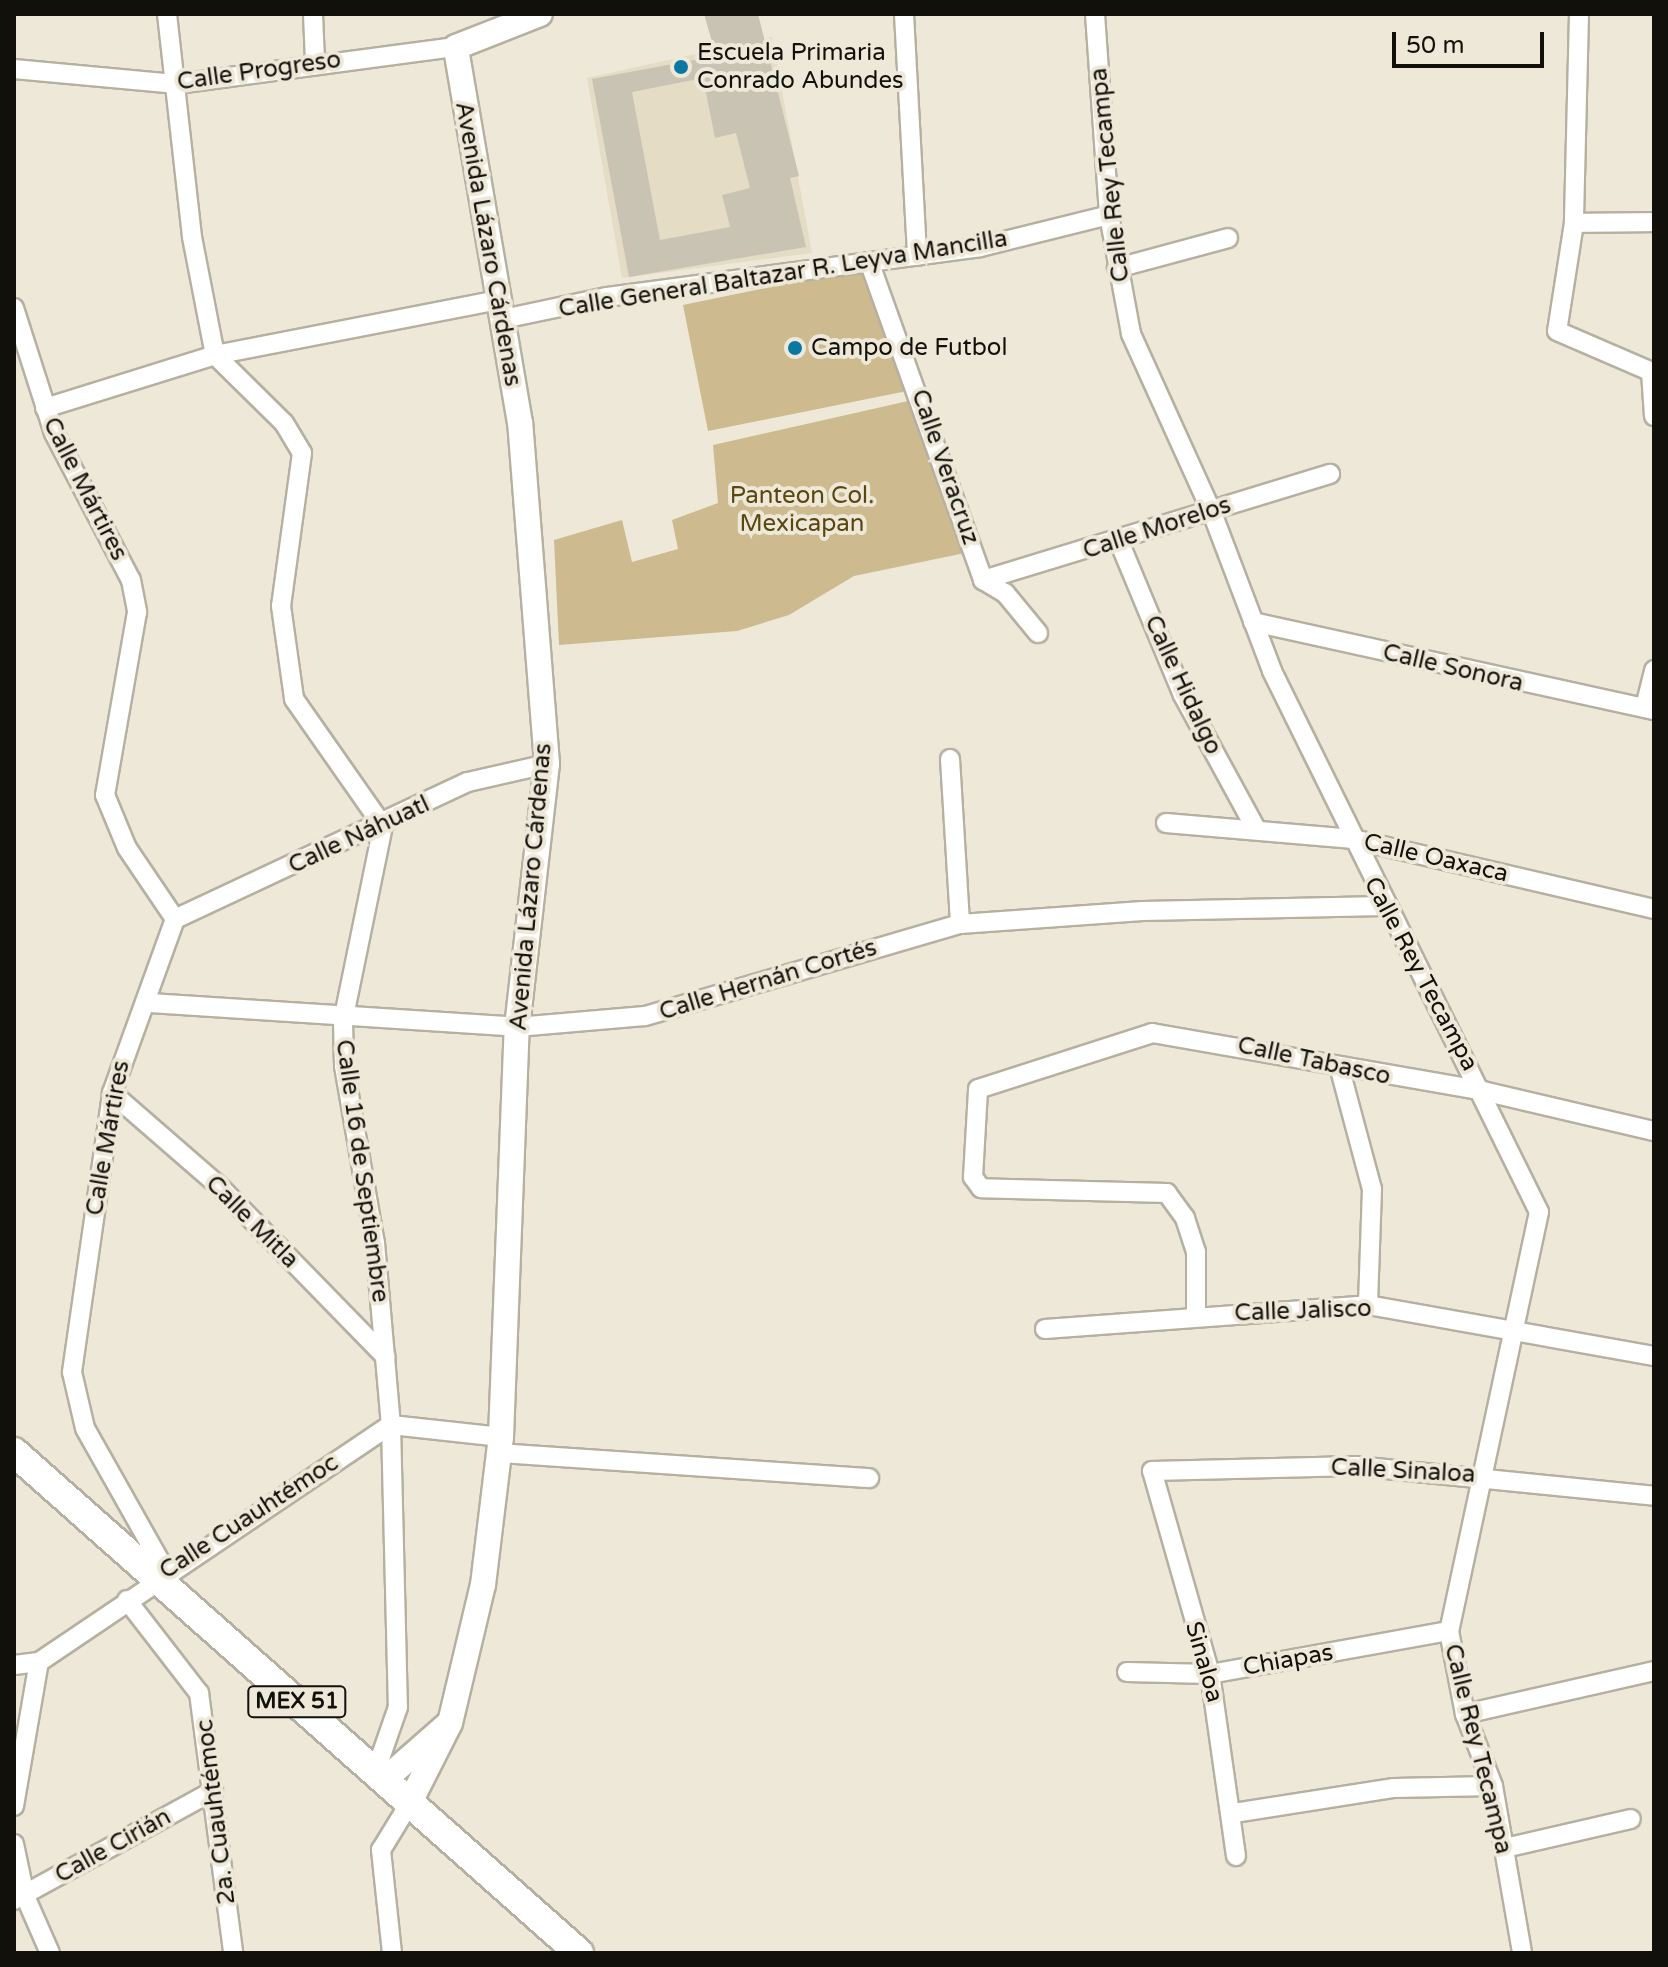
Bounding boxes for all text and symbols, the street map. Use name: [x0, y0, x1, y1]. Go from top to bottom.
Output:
scale bar: [1396, 16, 1548, 66]
text: 50 m: [1406, 31, 1464, 60]
place label: Escuela Primaria Conrado Abundes: [697, 39, 904, 95]
street label: Calle Progreso: [175, 45, 343, 97]
marker: Escuela Primaria Conrado Abundes: [672, 58, 690, 76]
street label: Calle Rey Tecampa: [1084, 66, 1136, 284]
street label: Avenida Lázaro Cárdenas: [449, 99, 527, 389]
street label: Calle General Baltazar R. Leyva Mancilla: [557, 224, 1009, 324]
place label: Campo de Futbol: [811, 334, 1007, 362]
marker: Campo de Futbol: [786, 339, 804, 357]
street label: Calle Veracruz: [905, 386, 985, 548]
street label: Calle Mártires: [37, 413, 133, 565]
park label: Panteon Col. Mexicapan: [730, 482, 874, 538]
street label: Calle Morelos: [1079, 491, 1235, 565]
street label: Calle Hidalgo: [1138, 611, 1228, 759]
street label: Calle Sonora: [1380, 638, 1526, 698]
street label: Avenida Lázaro Cárdenas: [504, 742, 558, 1032]
street label: Calle Náhuatl: [284, 790, 434, 880]
street label: Calle Oaxaca: [1361, 827, 1511, 889]
street label: Calle Rey Tecampa: [1358, 872, 1484, 1076]
street label: Calle Hernán Cortés: [656, 933, 880, 1027]
street label: Calle Tabasco: [1235, 1031, 1393, 1091]
street label: Calle 16 de Septiembre: [329, 1038, 395, 1304]
street label: Calle Mártires: [80, 1058, 136, 1218]
street label: Calle Mitla: [200, 1170, 304, 1274]
street label: Calle Jalisco: [1234, 1294, 1372, 1328]
street label: Calle Cuauhtémoc: [154, 1448, 344, 1586]
street label: Calle Sinaloa: [1330, 1453, 1476, 1489]
street label: Sinaloa: [1179, 1618, 1229, 1706]
street label: Chiapas: [1241, 1638, 1335, 1682]
street label: Calle Rey Tecampa: [1438, 1641, 1518, 1857]
road number: MEX 51: [247, 1684, 347, 1720]
street label: 2a. Cuauhtémoc: [190, 1718, 242, 1906]
street label: Calle Cirián: [50, 1802, 176, 1890]

